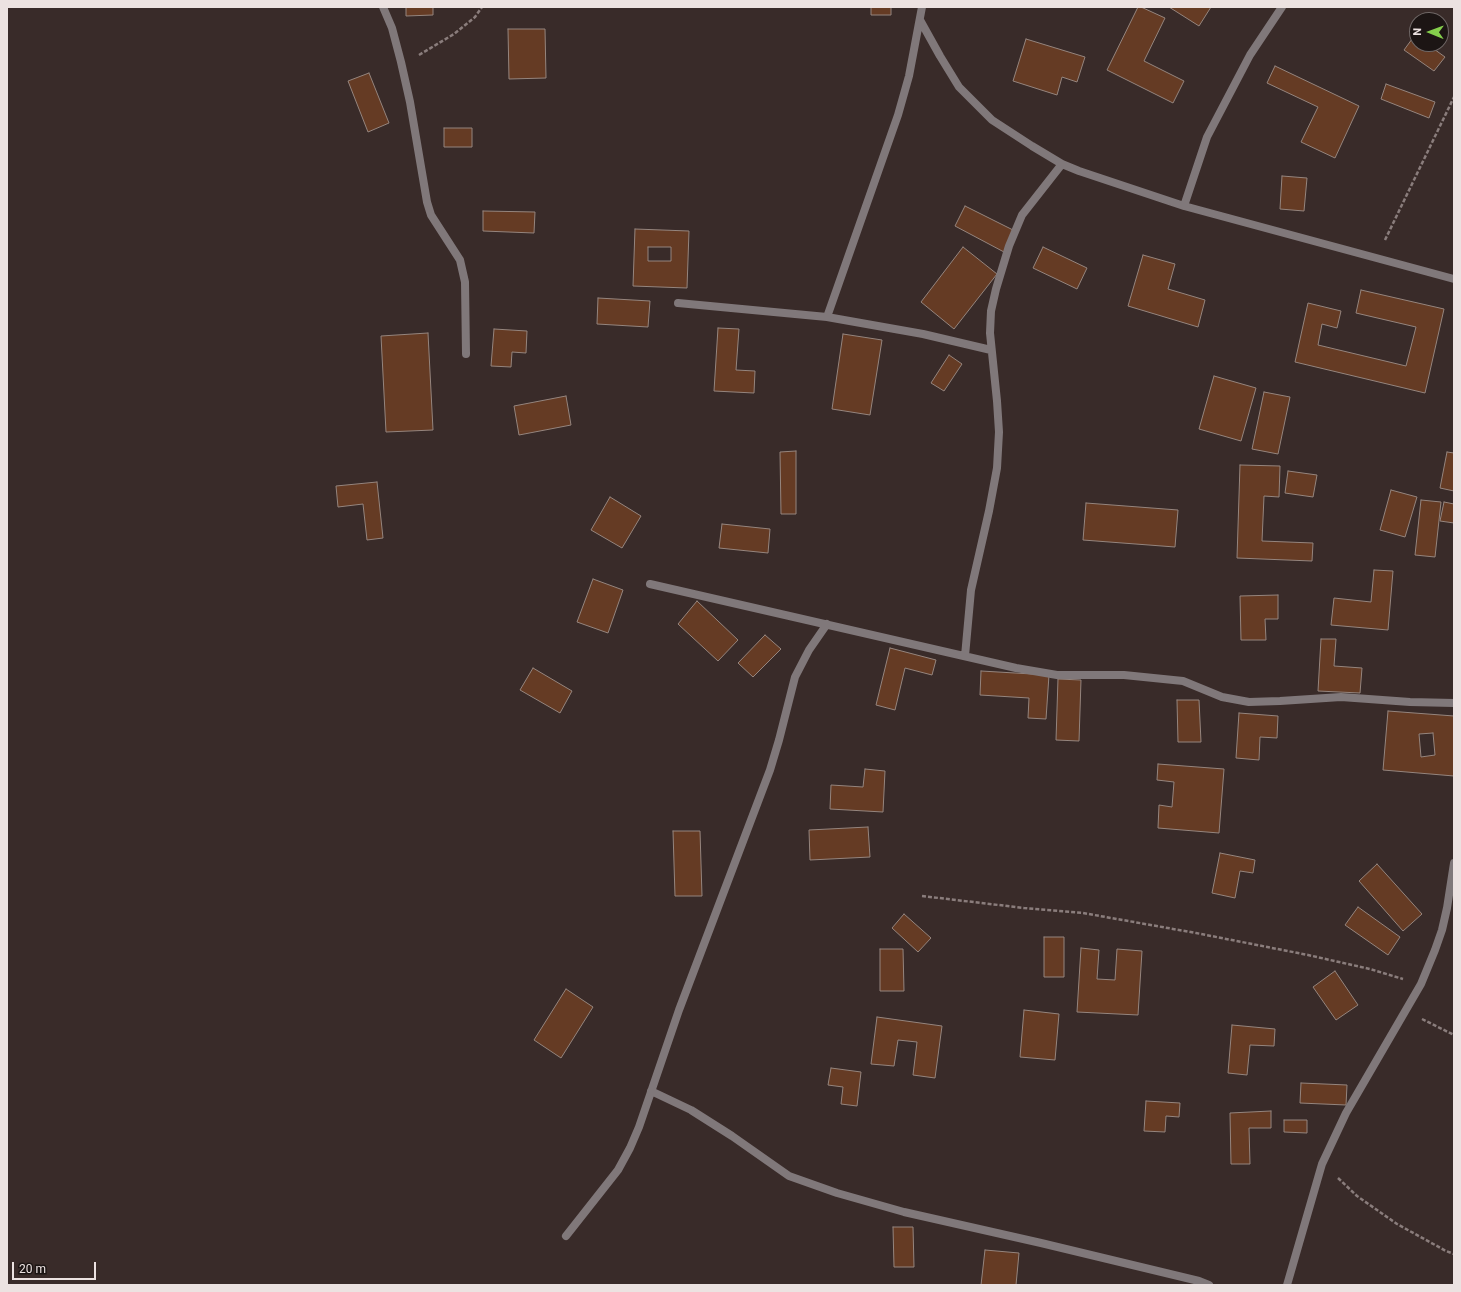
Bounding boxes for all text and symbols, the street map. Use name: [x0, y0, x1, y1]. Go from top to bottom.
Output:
north arrow: [1409, 12, 1449, 52]
text: N: [1411, 28, 1424, 36]
scale bar: [14, 1254, 98, 1280]
text: 20 m: [19, 1262, 46, 1276]

